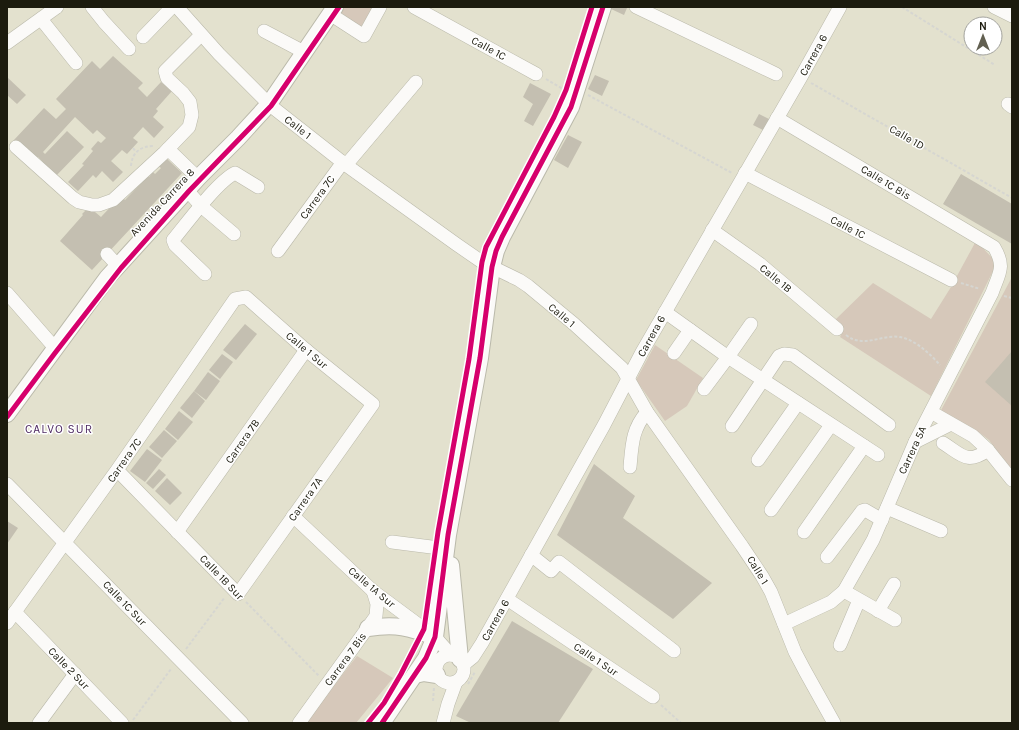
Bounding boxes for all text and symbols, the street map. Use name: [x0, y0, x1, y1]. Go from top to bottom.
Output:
north arrow: [963, 16, 1003, 56]
text: N: [979, 20, 987, 33]
street label: Carrera 6: [797, 32, 830, 78]
street label: Calle 1C: [469, 34, 509, 63]
street label: Calle 1: [282, 113, 314, 142]
street label: Calle 1D: [887, 122, 927, 153]
street label: Calle 1C Bis: [858, 162, 913, 203]
street label: Avenida Carrera 8: [128, 165, 197, 239]
street label: Carrera 7C: [297, 173, 338, 222]
street label: Calle 1C: [828, 213, 868, 242]
street label: Calle 1B: [757, 261, 795, 295]
street label: Calle 1: [546, 300, 578, 330]
street label: Carrera 6: [635, 313, 668, 359]
street label: Calle 1 Sur: [283, 329, 330, 372]
street label: Carrera 7B: [222, 417, 262, 466]
district label: CALVO SUR: [25, 422, 93, 436]
street label: Carrera 5A: [896, 423, 930, 476]
street label: Carrera 7C: [104, 435, 144, 485]
street label: Carrera 7A: [286, 474, 326, 524]
street label: Calle 1B Sur: [197, 552, 246, 603]
street label: Calle 1: [744, 554, 771, 587]
street label: Calle 1A Sur: [346, 564, 398, 611]
street label: Calle 1C Sur: [100, 578, 149, 629]
street label: Carrera 6: [479, 597, 512, 643]
street label: Carrera 7 Bis: [322, 630, 369, 688]
street label: Calle 1 Sur: [571, 640, 620, 679]
street label: Calle 2 Sur: [45, 645, 92, 692]

